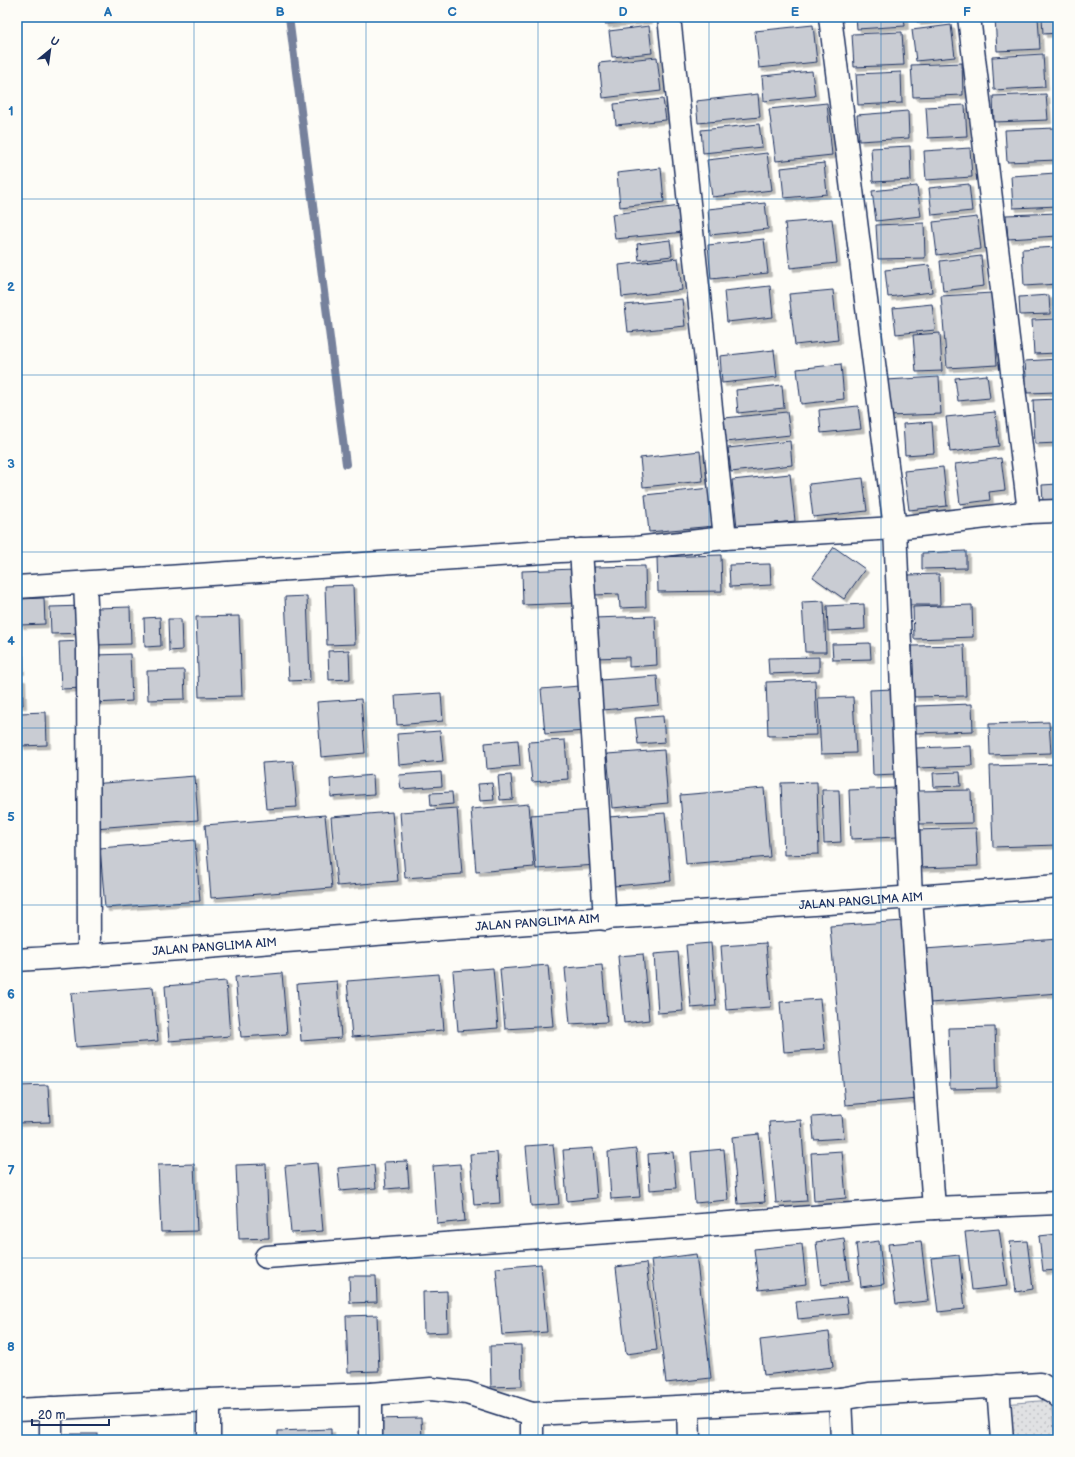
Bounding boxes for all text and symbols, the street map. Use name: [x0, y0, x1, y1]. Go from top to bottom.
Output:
text: A: [103, 4, 112, 20]
text: B: [275, 4, 285, 20]
text: C: [447, 4, 457, 20]
text: D: [618, 4, 628, 20]
text: E: [791, 4, 800, 20]
text: F: [963, 4, 971, 20]
north arrow: [30, 30, 70, 70]
text: U: [48, 34, 61, 49]
text: 1: [8, 103, 14, 119]
text: 2: [7, 279, 15, 295]
text: 3: [7, 456, 15, 472]
text: 4: [7, 633, 15, 649]
text: 5: [7, 809, 15, 825]
street label: JALAN PANGLIMA AIM: [798, 889, 924, 913]
street label: JALAN PANGLIMA AIM: [475, 911, 600, 934]
street label: JALAN PANGLIMA AIM: [152, 934, 277, 959]
text: 6: [7, 986, 15, 1002]
text: 7: [7, 1163, 15, 1179]
text: 8: [7, 1339, 15, 1355]
scale bar: [32, 1401, 109, 1427]
text: 20 m: [38, 1408, 65, 1423]

